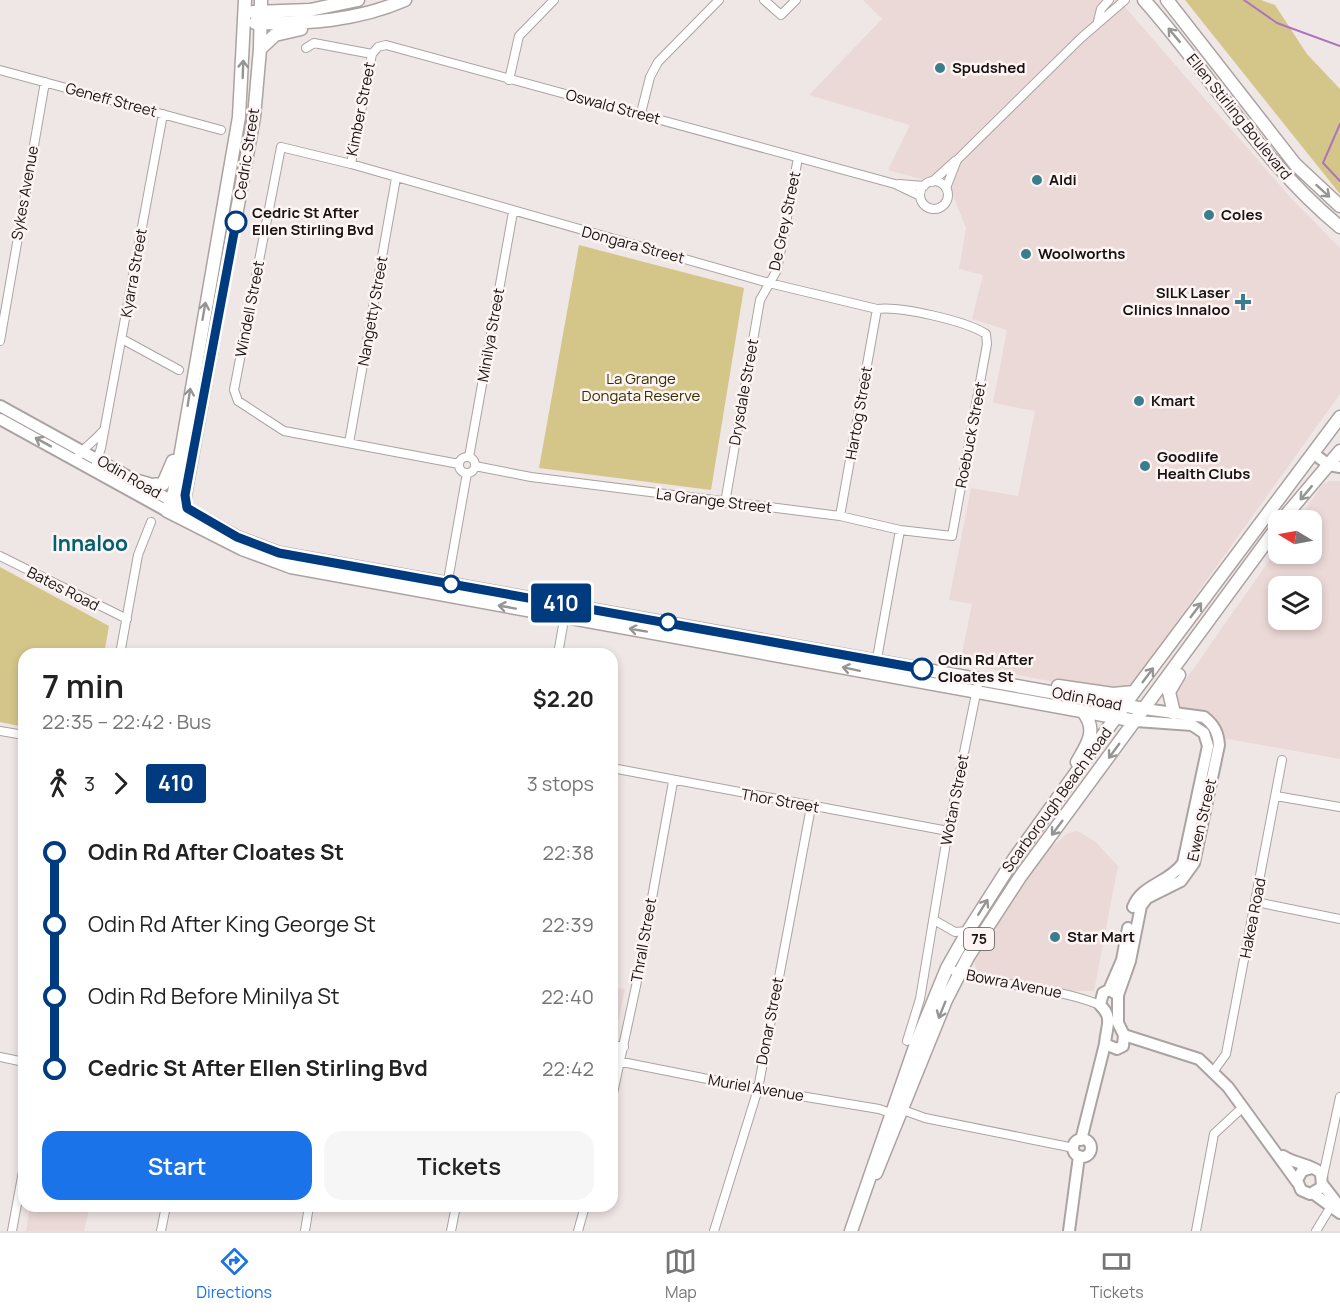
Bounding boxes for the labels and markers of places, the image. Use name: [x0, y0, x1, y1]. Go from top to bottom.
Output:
place label: Spudshed: [952, 57, 1026, 78]
marker: Spudshed: [933, 61, 947, 75]
place label: Aldi: [1049, 169, 1077, 190]
marker: Aldi: [1030, 173, 1044, 187]
place label: Cedric St After Ellen Stirling Bvd: [252, 202, 374, 240]
place label: Coles: [1221, 204, 1263, 225]
marker: Coles: [1202, 208, 1216, 222]
marker: Cedric St After Ellen Stirling Bvd: [225, 211, 247, 233]
place label: Woolworths: [1038, 243, 1125, 264]
marker: Woolworths: [1019, 247, 1033, 261]
place label: SILK Laser Clinics Innaloo: [1123, 282, 1230, 320]
marker: SILK Laser Clinics Innaloo: [1234, 293, 1252, 311]
place label: Kmart: [1151, 390, 1195, 411]
marker: Kmart: [1132, 394, 1146, 408]
place label: Goodlife Health Clubs: [1157, 446, 1250, 484]
marker: Goodlife Health Clubs: [1138, 459, 1152, 473]
unlabelled marker: [442, 575, 460, 593]
unlabelled marker: [659, 613, 677, 631]
place label: Odin Rd After Cloates St: [938, 649, 1034, 687]
marker: Odin Rd After Cloates St: [911, 658, 933, 680]
place label: Star Mart: [1067, 926, 1135, 947]
marker: Star Mart: [1048, 930, 1062, 944]

